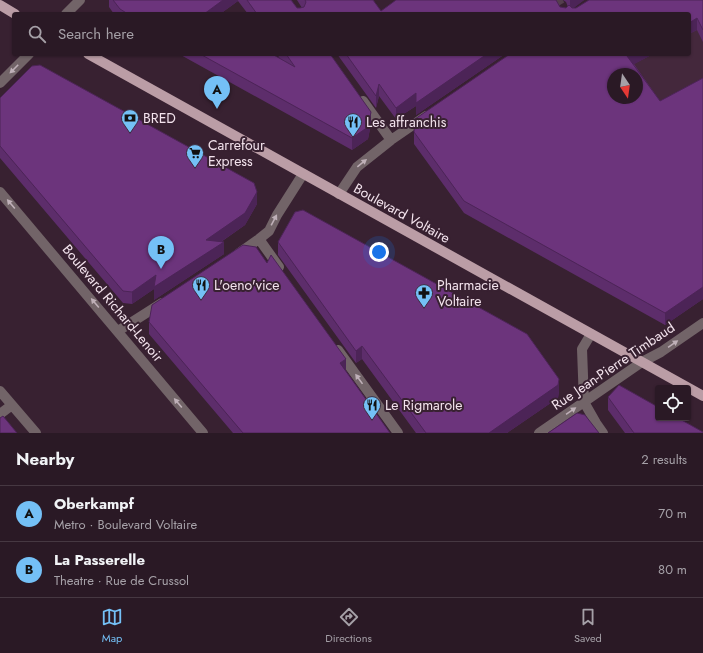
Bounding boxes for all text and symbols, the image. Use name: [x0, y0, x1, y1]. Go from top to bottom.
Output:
search box: [12, 12, 691, 56]
icon: search: [26, 23, 48, 45]
text: Search here: [58, 23, 134, 45]
one-way arrow: [9, 64, 19, 74]
north arrow: [607, 68, 643, 104]
pin: A: [204, 76, 230, 109]
bank icon: BRED: [120, 108, 140, 133]
place label: BRED: [143, 108, 176, 128]
restaurant icon: Les affranchis: [343, 112, 363, 137]
place label: Les affranchis: [366, 112, 447, 132]
place label: Carrefour Express: [208, 135, 265, 171]
supermarket icon: Carrefour Express: [185, 143, 205, 168]
one-way arrow: [357, 158, 368, 167]
street label: Boulevard Voltaire: [350, 178, 454, 248]
one-way arrow: [6, 199, 15, 210]
one-way arrow: [271, 215, 277, 226]
pin: B: [148, 236, 174, 269]
street label: Boulevard Richard-Lenoir: [59, 241, 167, 365]
your location: [369, 242, 389, 262]
restaurant icon: L'oeno'vice: [191, 275, 211, 300]
place label: L'oeno'vice: [214, 275, 279, 295]
place label: Pharmacie Voltaire: [437, 275, 499, 311]
pharmacy icon: Pharmacie Voltaire: [414, 283, 434, 308]
one-way arrow: [90, 298, 99, 309]
street label: Rue Jean-Pierre Timbaud: [547, 317, 679, 415]
one-way arrow: [668, 340, 678, 348]
one-way arrow: [355, 373, 363, 384]
map controls: [655, 385, 691, 421]
button: locate: [655, 385, 691, 421]
restaurant icon: Le Rigmarole: [362, 395, 382, 420]
place label: Le Rigmarole: [385, 395, 463, 415]
one-way arrow: [174, 398, 183, 408]
one-way arrow: [566, 407, 577, 415]
text: Nearby: [16, 447, 74, 471]
text: 2 results: [641, 450, 687, 469]
text: Oberkampf: [54, 493, 134, 515]
text: A: [24, 504, 34, 523]
text: 70 m: [658, 504, 687, 523]
text: Metro · Boulevard Voltaire: [54, 515, 197, 534]
text: La Passerelle: [54, 549, 145, 571]
text: B: [25, 560, 33, 579]
text: 80 m: [658, 560, 687, 579]
text: Theatre · Rue de Crussol: [54, 571, 189, 590]
tab: Map: [101, 606, 123, 646]
tab: Directions: [325, 606, 372, 646]
tab: Saved: [574, 606, 602, 646]

